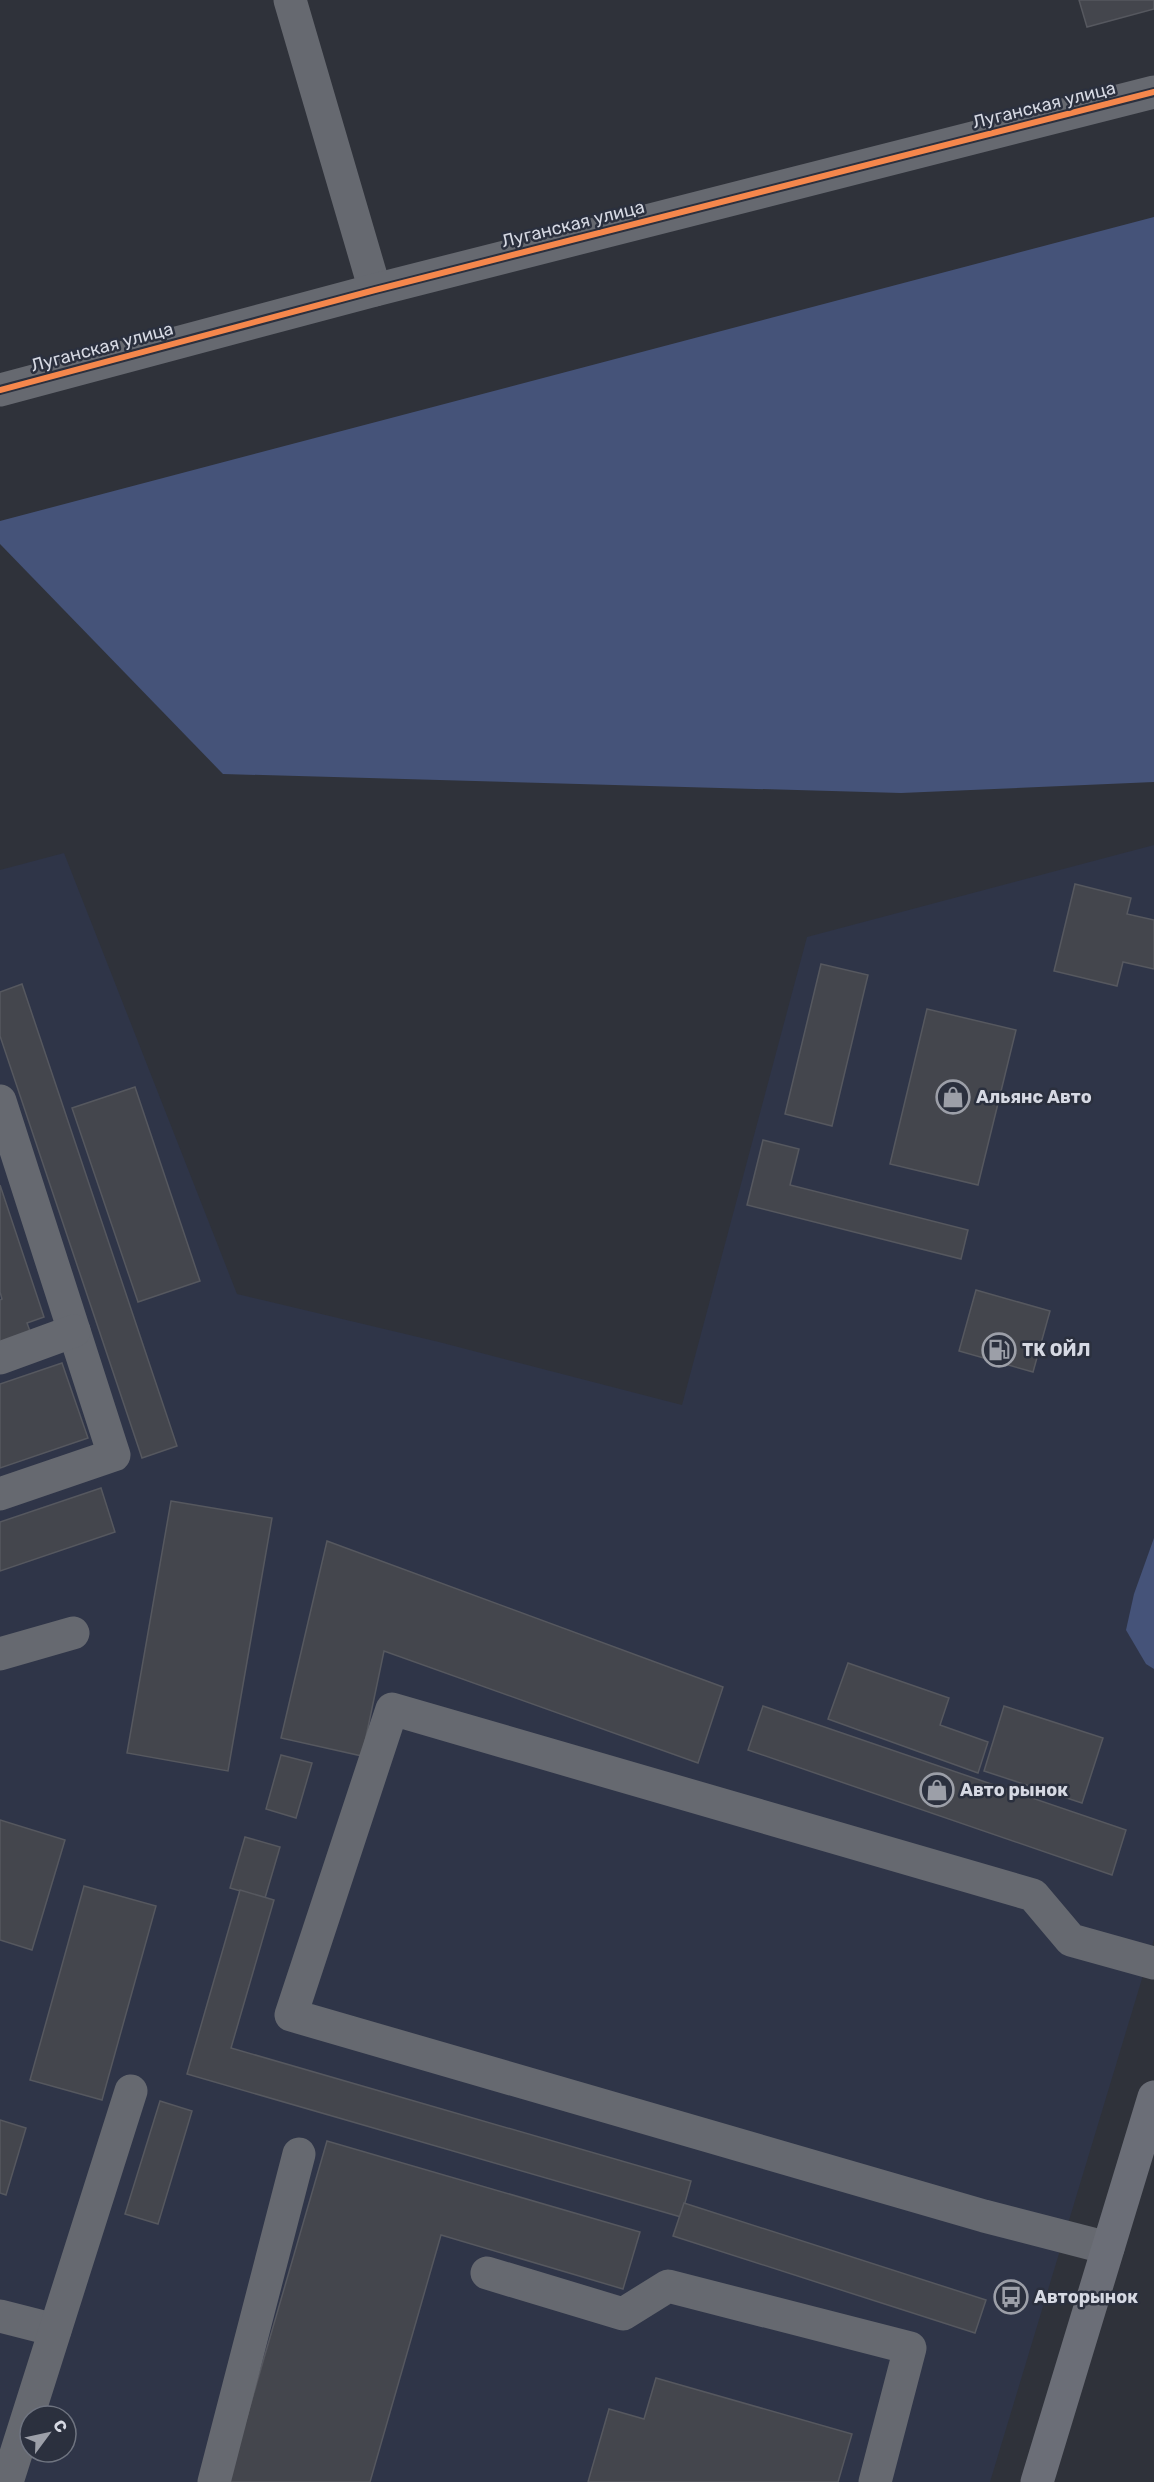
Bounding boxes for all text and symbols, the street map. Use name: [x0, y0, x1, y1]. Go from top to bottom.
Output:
street label: Луганская улица: [970, 77, 1118, 133]
street label: Луганская улица: [499, 196, 647, 252]
street label: Луганская улица: [28, 317, 176, 377]
shop icon: Альянс Авто: [935, 1079, 971, 1115]
place label: Альянс Авто: [976, 1086, 1092, 1108]
fuel station icon: ТК ОЙЛ: [981, 1332, 1017, 1368]
place label: ТК ОЙЛ: [1022, 1339, 1090, 1361]
shop icon: Авто рынок: [919, 1772, 955, 1808]
place label: Авто рынок: [960, 1779, 1068, 1801]
bus stop icon: Авторынок: [993, 2279, 1029, 2315]
place label: Авторынок: [1034, 2286, 1138, 2308]
north arrow: [18, 2404, 78, 2464]
text: С: [49, 2416, 71, 2436]

